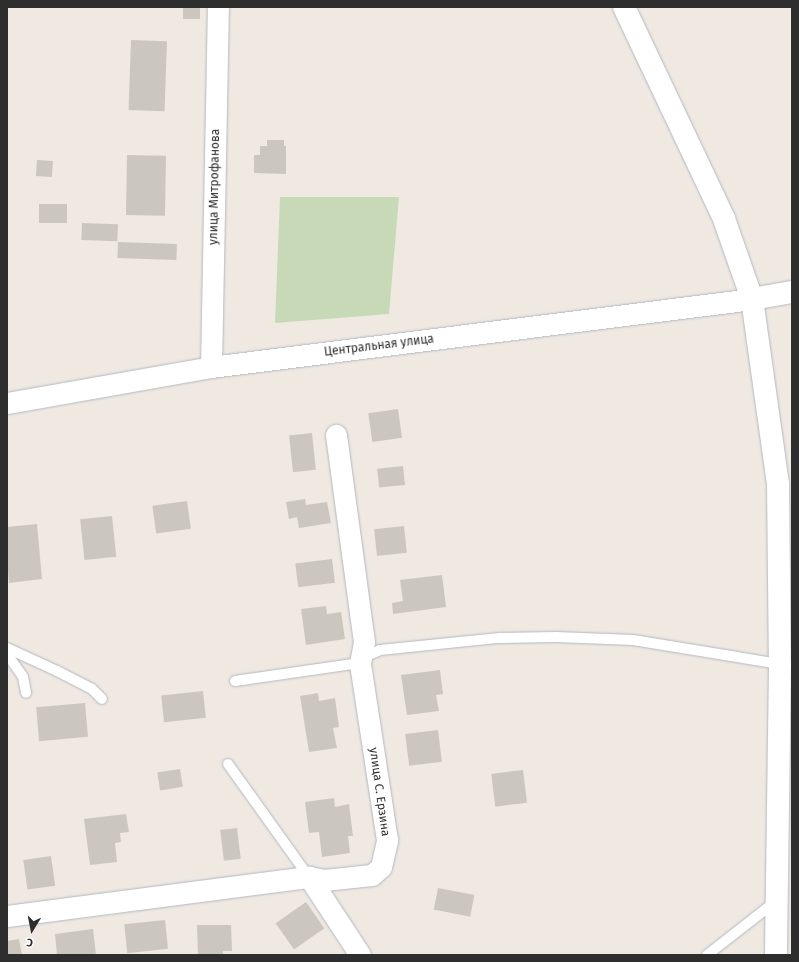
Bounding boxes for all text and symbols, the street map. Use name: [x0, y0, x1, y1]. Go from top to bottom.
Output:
street label: улица Митрофанова: [207, 129, 223, 245]
street label: Центральная улица: [323, 332, 435, 360]
street label: улица С. Ерзина: [366, 747, 392, 837]
north arrow: [12, 910, 52, 950]
text: С: [26, 935, 34, 949]

